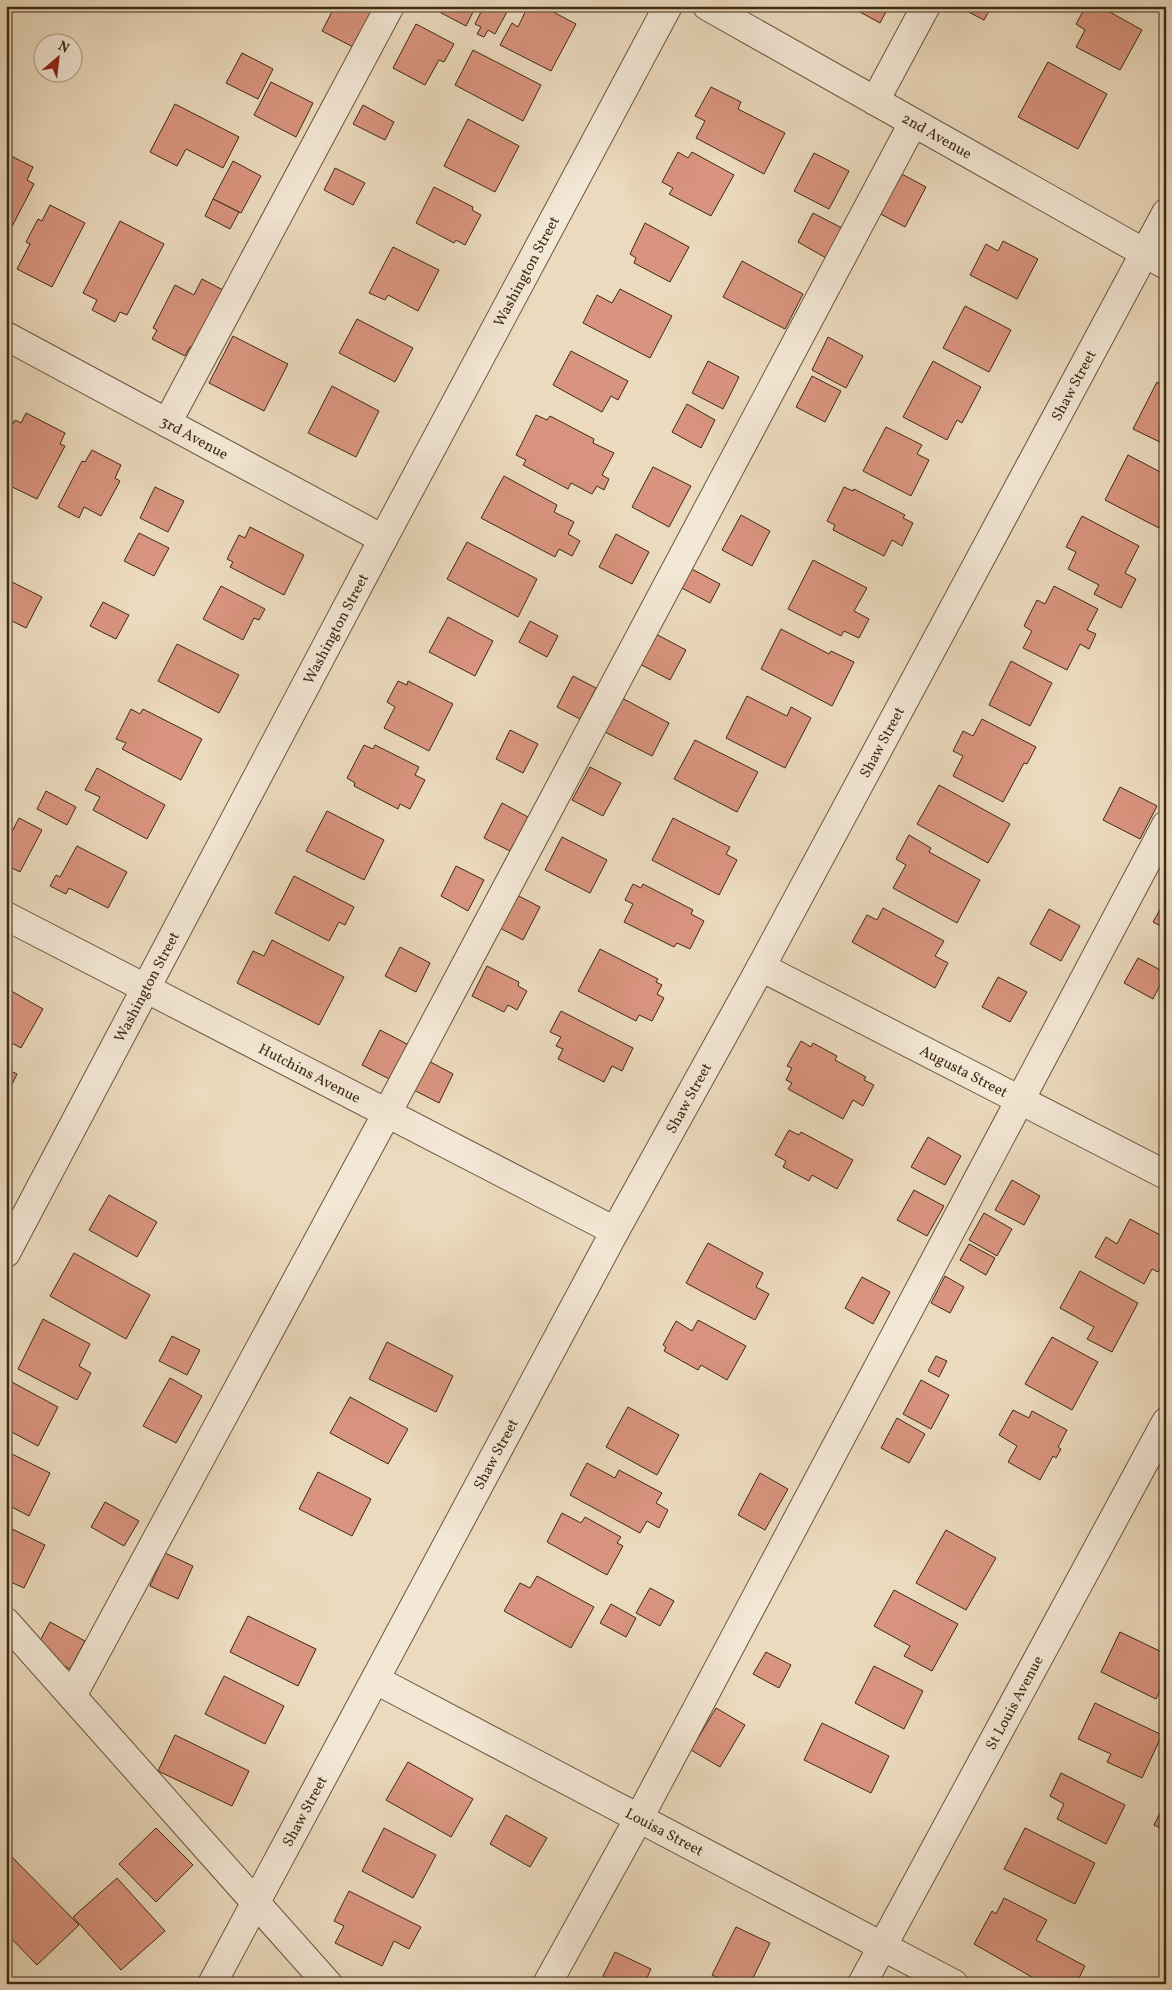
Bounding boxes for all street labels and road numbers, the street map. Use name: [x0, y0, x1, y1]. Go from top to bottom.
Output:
street label: 2nd Avenue: [897, 109, 975, 165]
street label: Washington Street: [489, 213, 566, 331]
street label: Shaw Street: [1047, 347, 1102, 425]
street label: 3rd Avenue: [156, 412, 232, 466]
street label: Washington Street: [299, 570, 375, 688]
street label: Shaw Street: [855, 704, 911, 782]
street label: Washington Street: [110, 928, 186, 1047]
street label: Hutchins Avenue: [254, 1039, 364, 1110]
street label: Augusta Street: [915, 1041, 1011, 1104]
street label: Shaw Street: [662, 1060, 718, 1138]
street label: Shaw Street: [469, 1416, 525, 1494]
street label: St Louis Avenue: [981, 1652, 1050, 1754]
street label: Shaw Street: [278, 1773, 333, 1851]
street label: Louisa Street: [621, 1804, 707, 1862]

